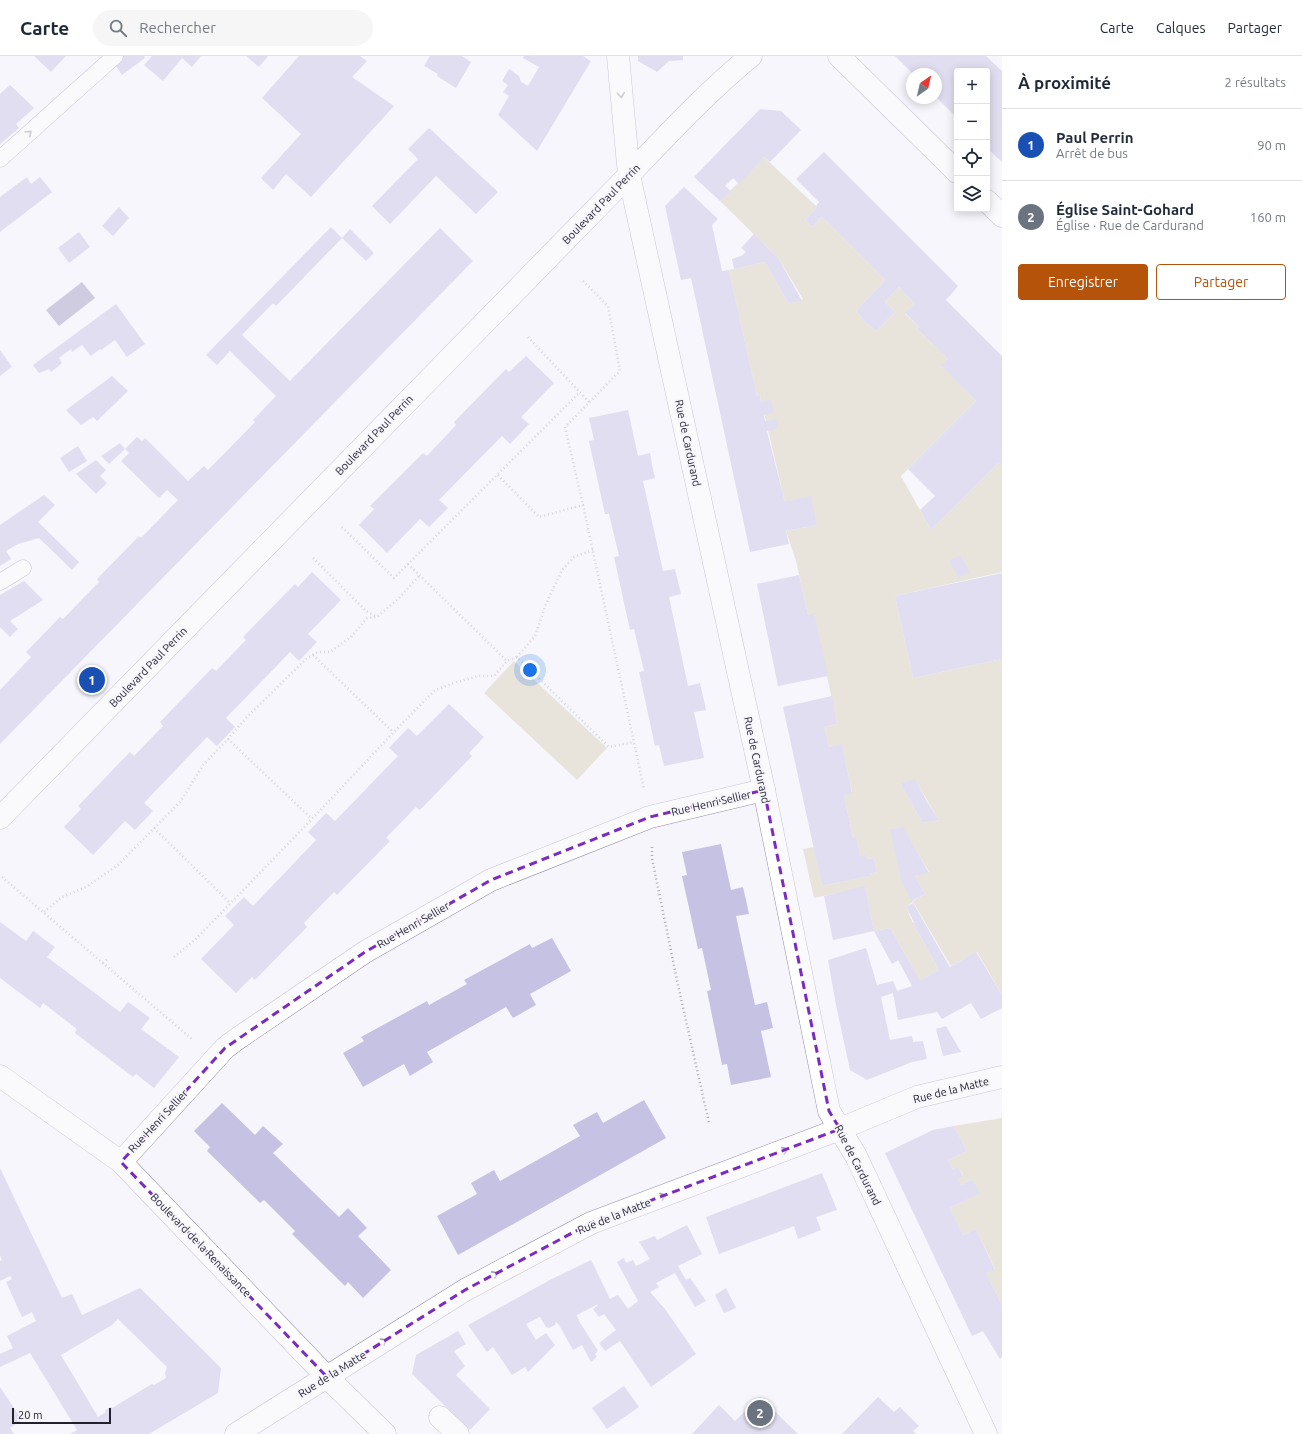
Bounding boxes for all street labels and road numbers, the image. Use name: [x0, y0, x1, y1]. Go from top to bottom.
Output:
street label: Boulevard Paul Perrin: [560, 162, 642, 246]
street label: Boulevard Paul Perrin: [333, 393, 415, 477]
street label: Rue de Cardurand: [673, 398, 703, 488]
street label: Boulevard Paul Perrin: [107, 625, 189, 709]
street label: Rue de Cardurand: [742, 715, 772, 805]
street label: Rue Henri Sellier: [670, 788, 753, 818]
street label: Rue Henri Sellier: [375, 899, 452, 951]
street label: Rue de la Matte: [912, 1075, 990, 1105]
street label: Rue Henri Sellier: [126, 1086, 191, 1155]
street label: Rue de Cardurand: [833, 1123, 883, 1207]
street label: Boulevard de la Renaissance: [148, 1191, 254, 1299]
street label: Rue de la Matte: [576, 1196, 652, 1236]
street label: Rue de la Matte: [296, 1348, 368, 1400]

